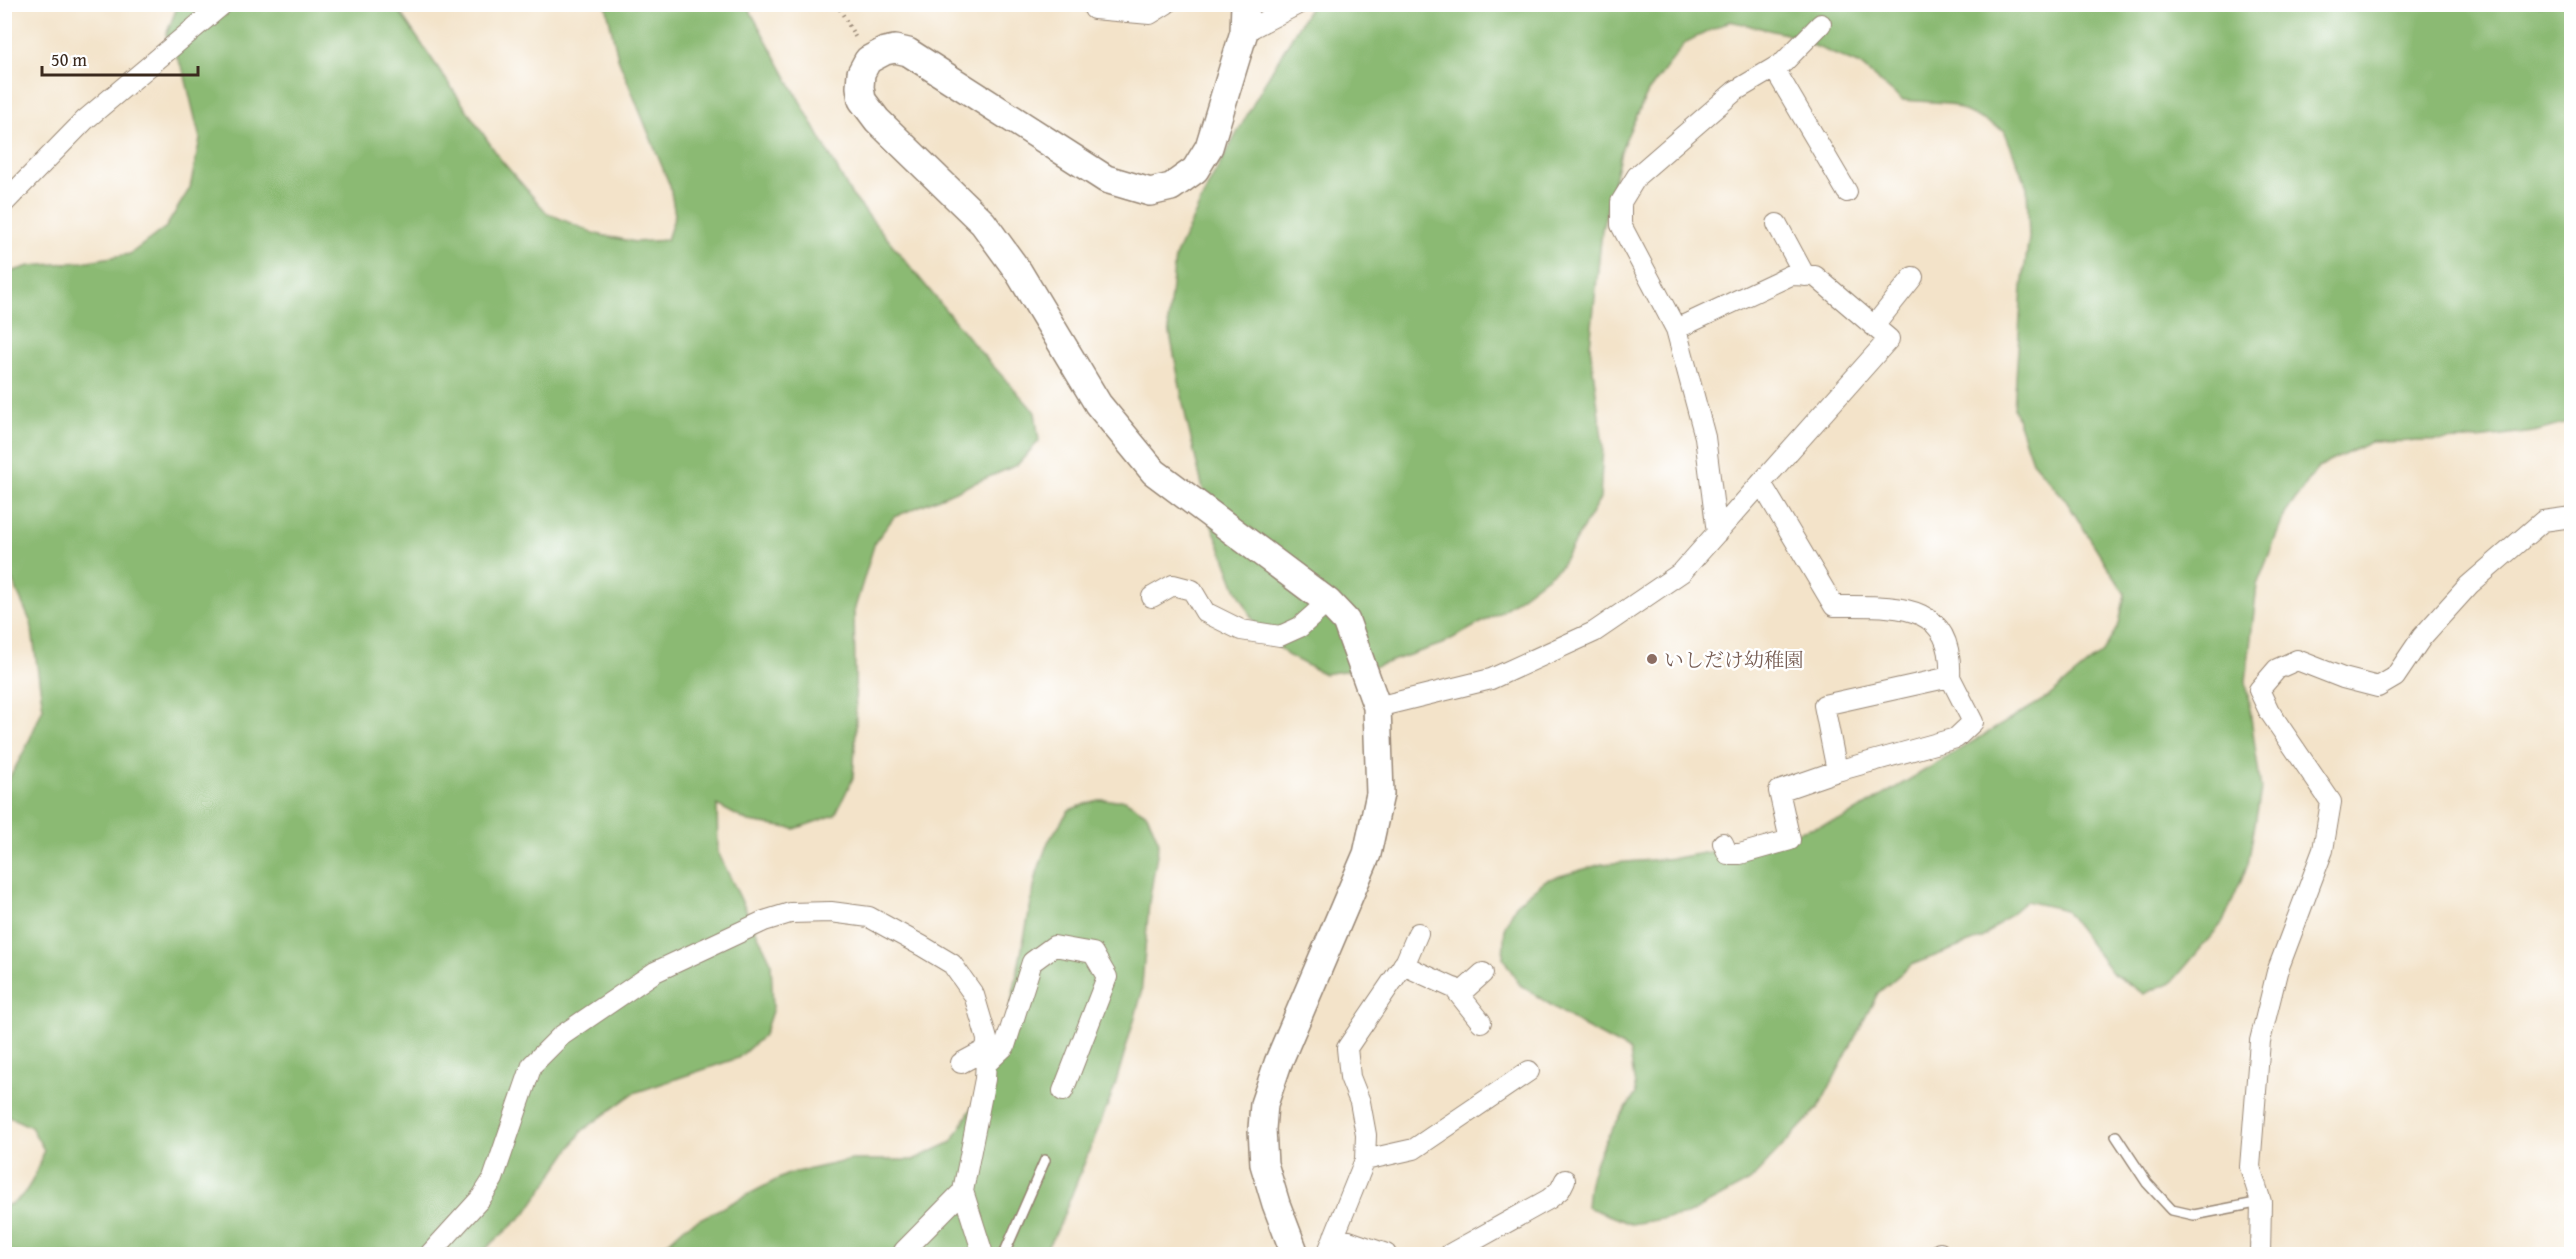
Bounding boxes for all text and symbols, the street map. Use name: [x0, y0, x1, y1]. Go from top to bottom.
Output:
scale bar: [42, 39, 198, 77]
text: 50 m: [51, 46, 87, 73]
place label: いしだけ幼稚園: [1664, 645, 1804, 674]
marker: いしだけ幼稚園: [1645, 652, 1659, 666]

